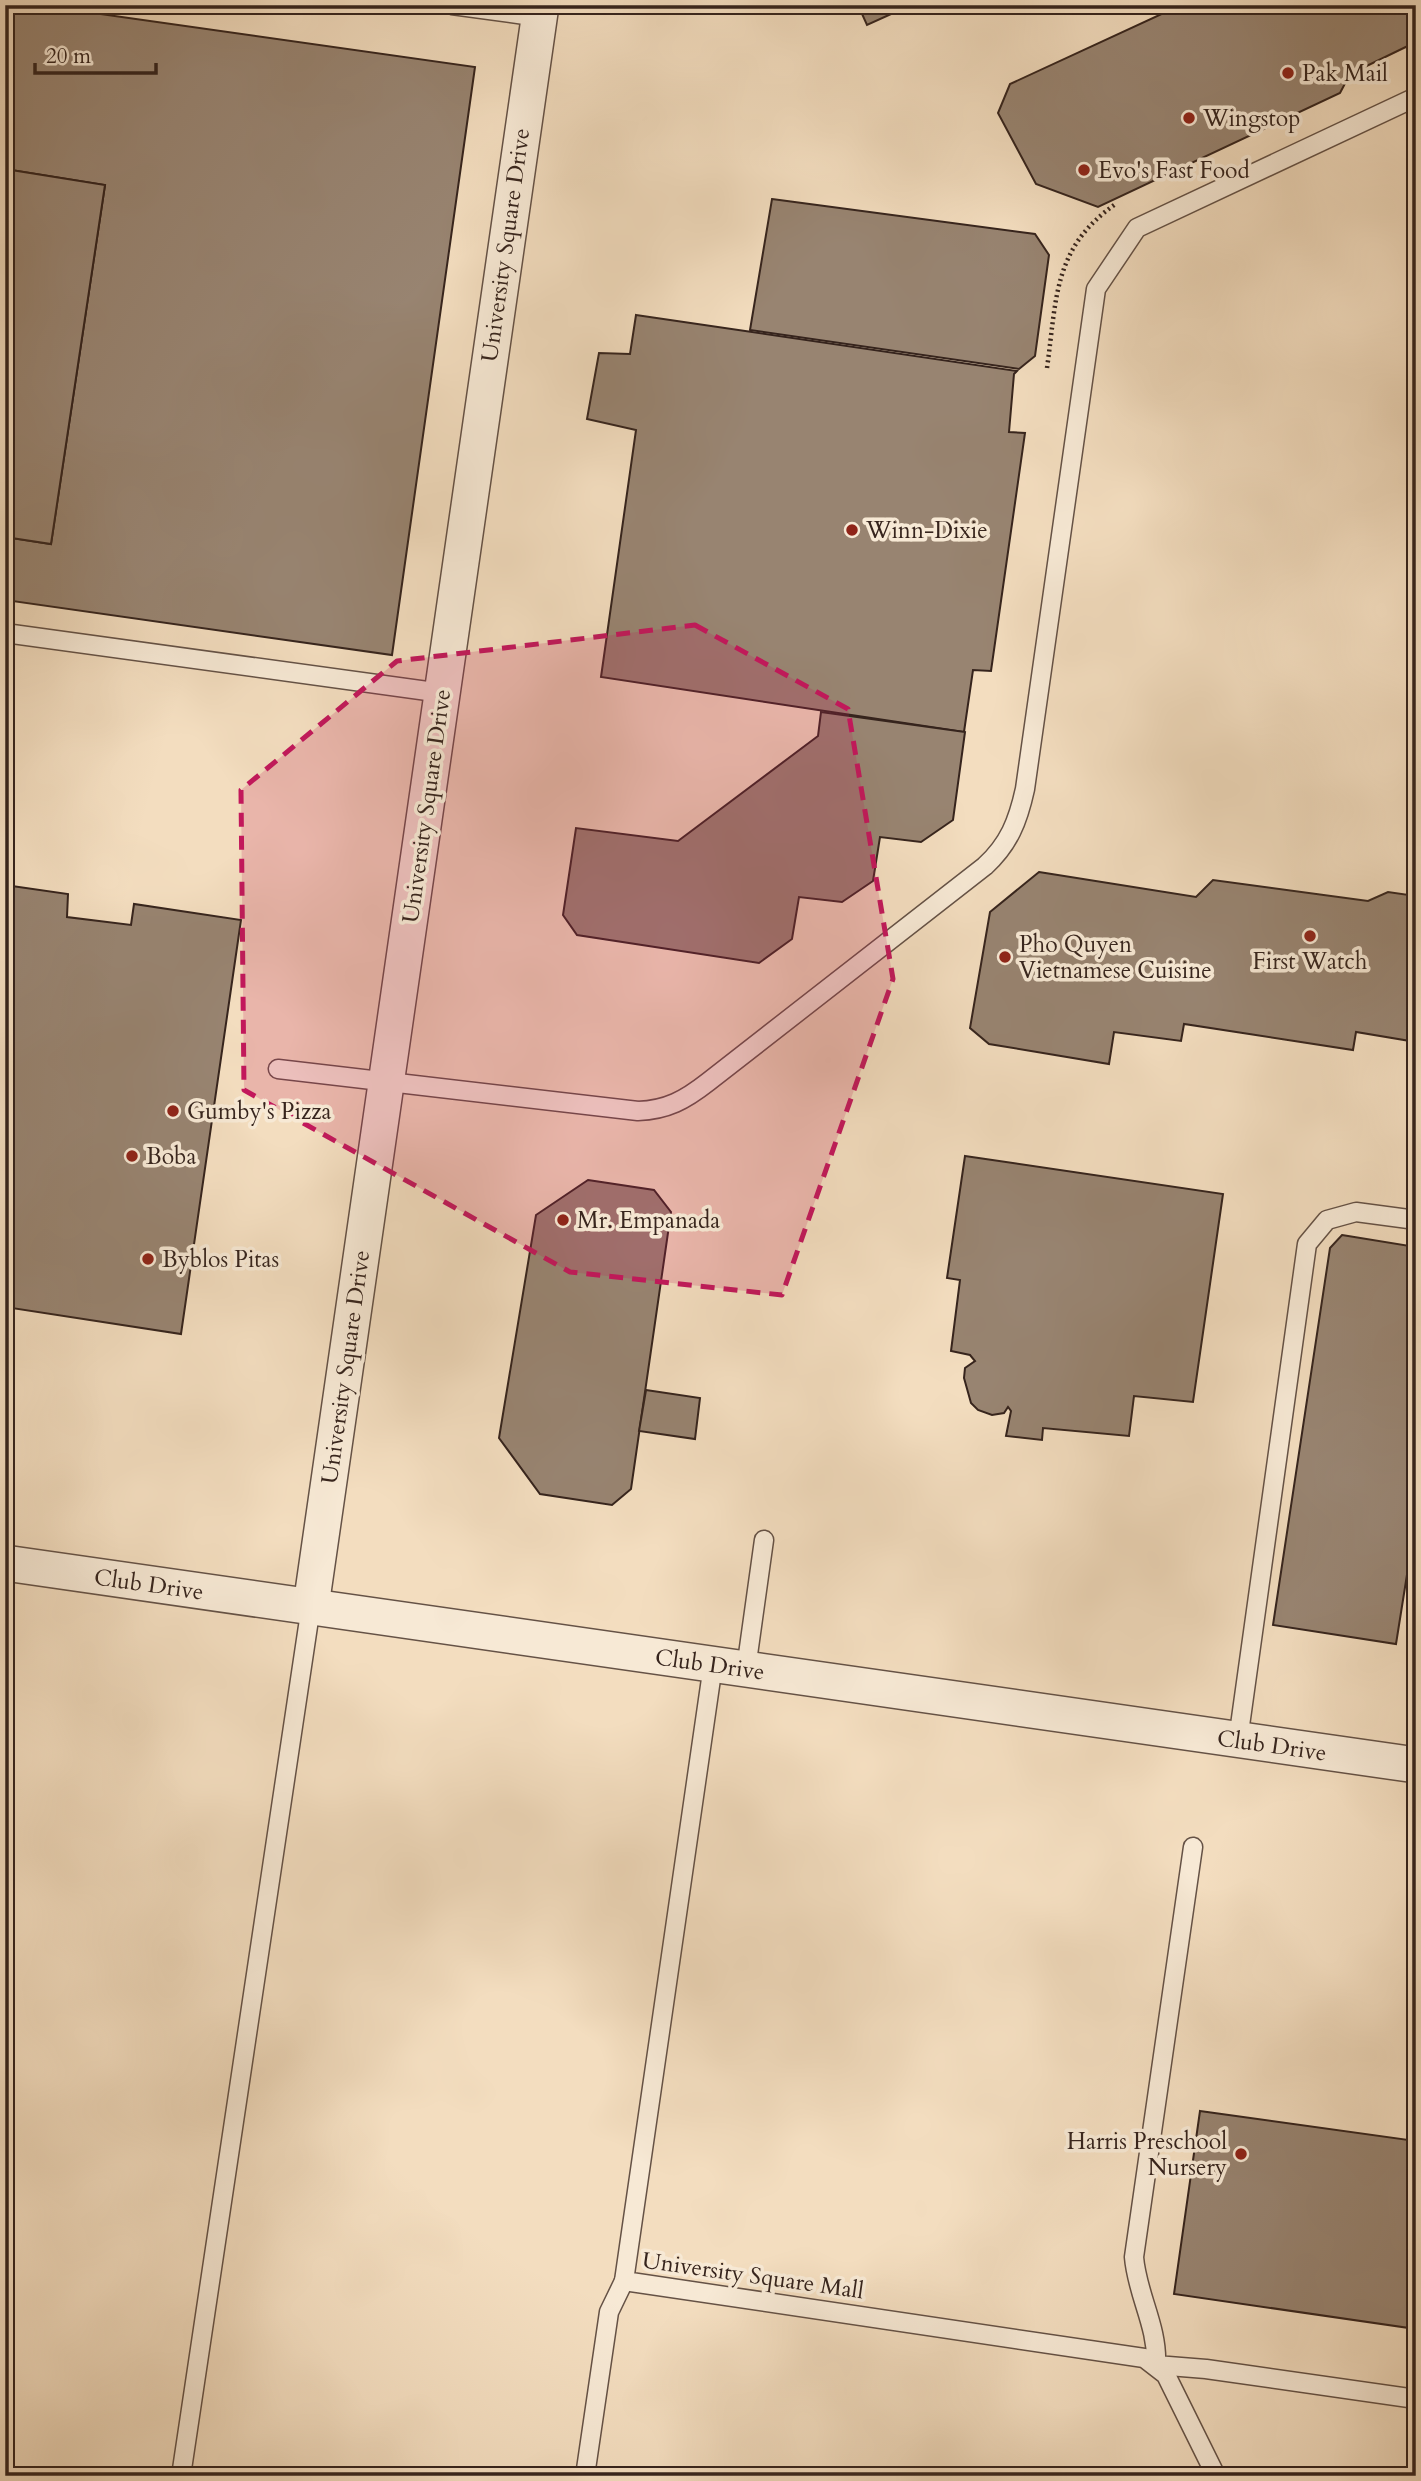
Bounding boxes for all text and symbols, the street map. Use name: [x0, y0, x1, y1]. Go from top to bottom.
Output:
scale bar: [35, 32, 156, 76]
text: 20 m: [46, 42, 91, 71]
place label: Pak Mail: [1302, 58, 1388, 89]
marker: Pak Mail: [1280, 65, 1296, 81]
place label: Wingstop: [1202, 103, 1300, 134]
marker: Wingstop: [1181, 110, 1197, 126]
street label: University Square Drive: [474, 126, 537, 364]
place label: Evo's Fast Food: [1098, 155, 1251, 186]
marker: Evo's Fast Food: [1076, 162, 1092, 178]
place label: Winn-Dixie: [865, 515, 988, 546]
marker: Winn-Dixie: [844, 522, 860, 538]
street label: University Square Drive: [395, 687, 458, 925]
marker: First Watch: [1302, 928, 1318, 944]
place label: Pho Quyen Vietnamese Cuisine: [1019, 929, 1212, 986]
place label: First Watch: [1253, 946, 1368, 977]
marker: Pho Quyen Vietnamese Cuisine: [997, 949, 1013, 965]
place label: Gumby's Pizza: [187, 1096, 331, 1127]
marker: Gumby's Pizza: [165, 1103, 181, 1119]
place label: Boba: [146, 1141, 196, 1172]
marker: Boba: [124, 1148, 140, 1164]
place label: Mr. Empanada: [577, 1205, 720, 1236]
marker: Mr. Empanada: [555, 1212, 571, 1228]
place label: Byblos Pitas: [162, 1244, 279, 1275]
street label: University Square Drive: [314, 1248, 377, 1486]
marker: Byblos Pitas: [140, 1251, 156, 1267]
street label: Club Drive: [92, 1561, 206, 1608]
street label: Club Drive: [653, 1641, 767, 1688]
street label: Club Drive: [1215, 1722, 1329, 1769]
place label: Harris Preschool Nursery: [1067, 2126, 1227, 2183]
marker: Harris Preschool Nursery: [1233, 2146, 1249, 2162]
street label: University Square Mall: [640, 2245, 866, 2306]

